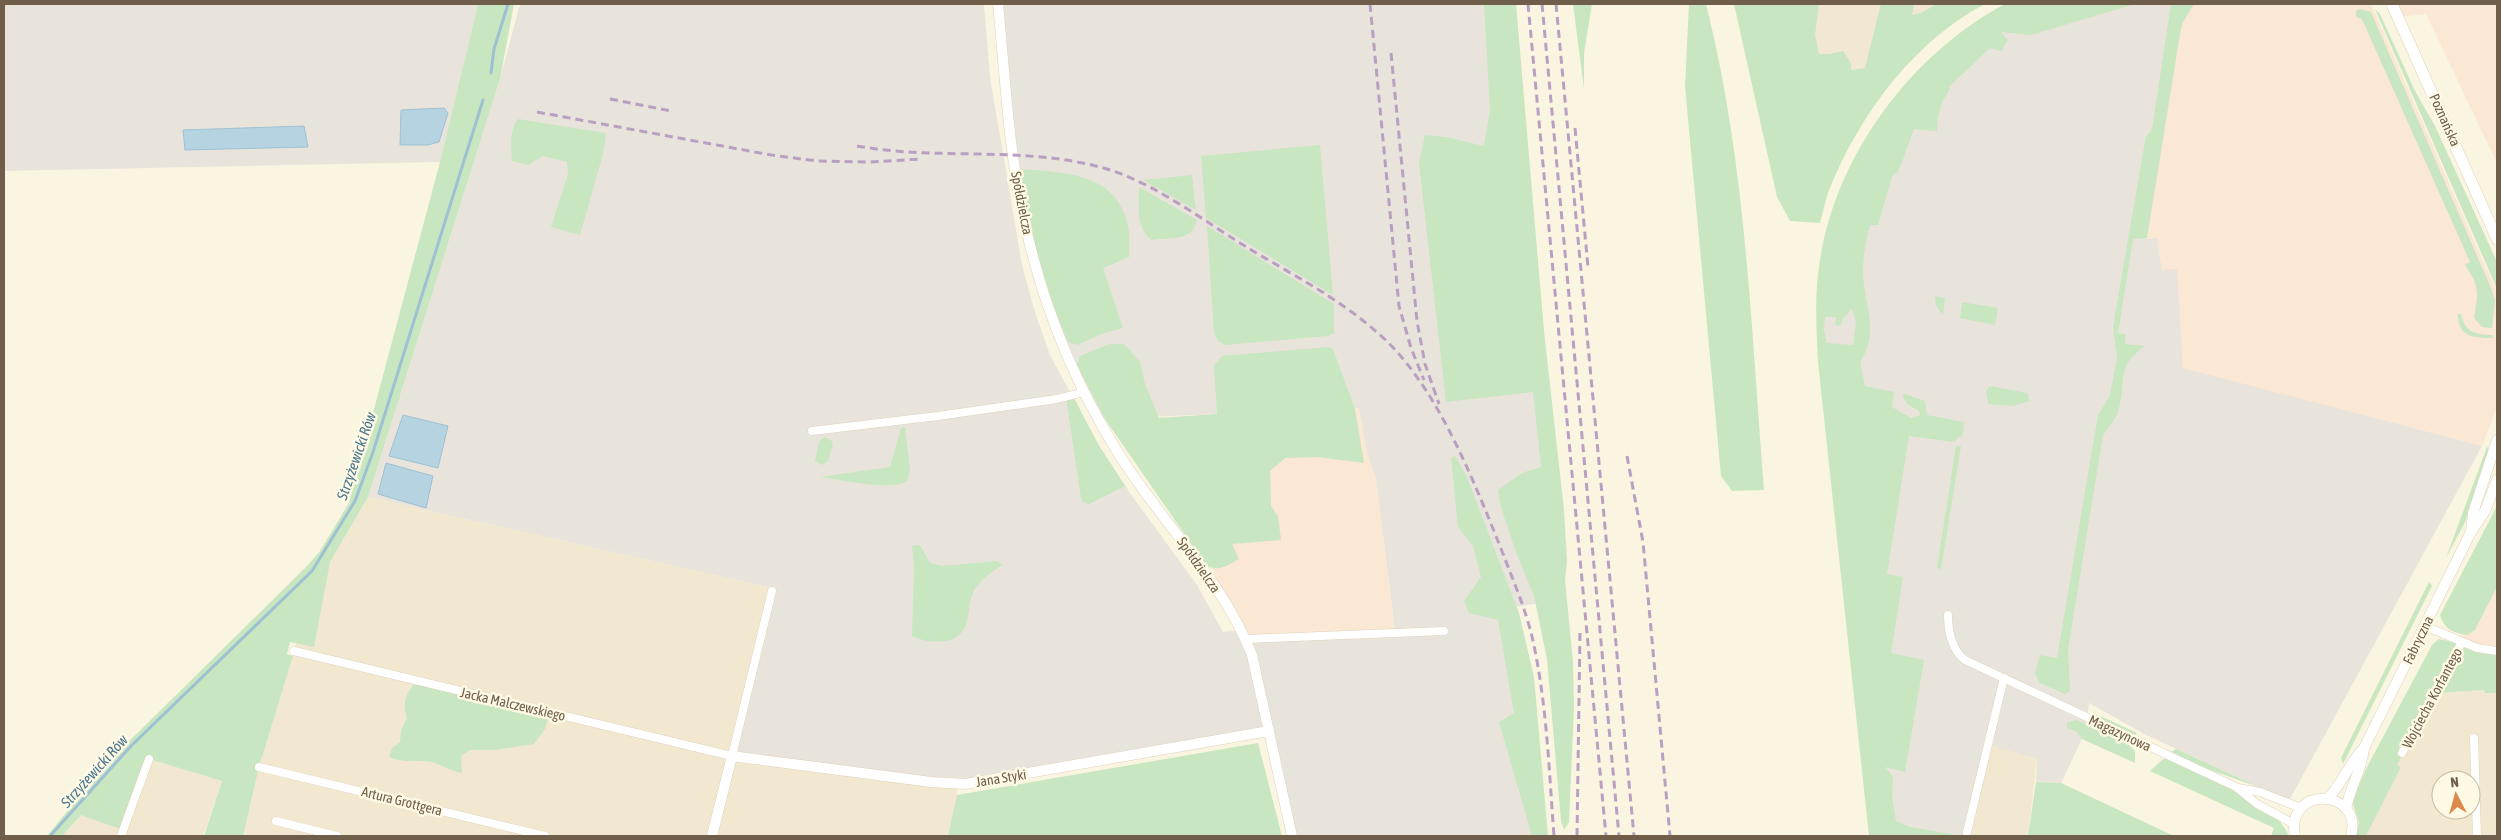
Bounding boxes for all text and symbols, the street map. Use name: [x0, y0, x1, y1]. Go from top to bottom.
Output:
street label: Poznańska: [2426, 91, 2464, 149]
street label: Spółdzielcza: [1008, 170, 1036, 236]
water label: Strzyżewicki Rów: [333, 409, 379, 503]
street label: Spółdzielcza: [1174, 534, 1224, 596]
street label: Fabryczna: [2399, 613, 2437, 667]
street label: Wojciecha Korfantego: [2399, 645, 2465, 751]
street label: Jacka Malczewskiego: [459, 684, 567, 724]
street label: Magazynowa: [2086, 712, 2154, 754]
water label: Strzyżewicki Rów: [56, 731, 132, 811]
street label: Jana Styki: [975, 766, 1027, 790]
north arrow: [2431, 770, 2481, 820]
text: N: [2450, 774, 2460, 790]
street label: Artura Grottgera: [360, 783, 444, 819]

